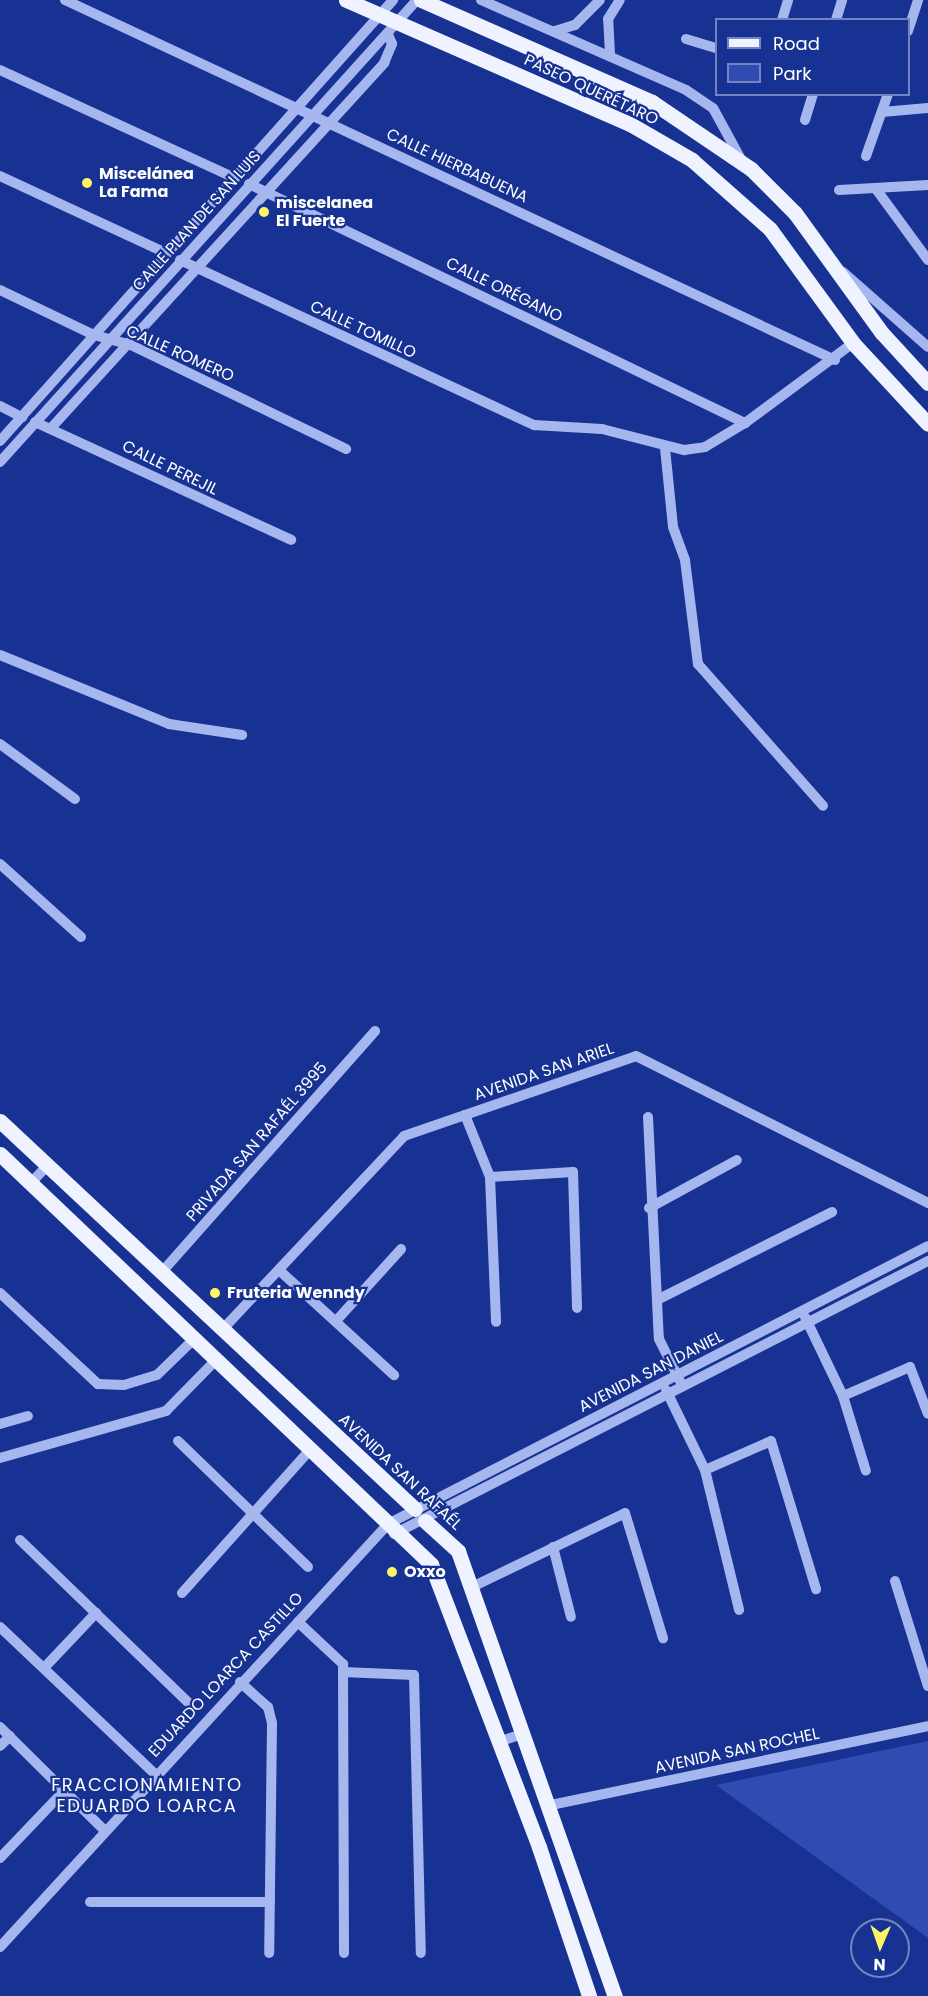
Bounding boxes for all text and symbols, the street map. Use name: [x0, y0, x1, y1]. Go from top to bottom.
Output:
legend: [715, 18, 910, 96]
text: Road: [773, 31, 820, 56]
street label: PASEO QUERÉTARO: [521, 50, 661, 130]
text: Park: [773, 61, 812, 86]
street label: CALLE HIERBABUENA: [383, 125, 531, 207]
street label: CALLE PLAN DE SAN LUIS: [129, 147, 265, 295]
place label: Miscelánea La Fama: [99, 164, 194, 202]
marker: Miscelánea La Fama: [80, 176, 94, 190]
place label: miscelanea El Fuerte: [276, 193, 373, 231]
marker: miscelanea El Fuerte: [257, 205, 271, 219]
street label: CALLE ORÉGANO: [443, 254, 565, 326]
street label: CALLE TOMILLO: [307, 297, 419, 363]
street label: CALLE ROMERO: [123, 322, 237, 386]
street label: CALLE PEREJIL: [119, 437, 221, 499]
street label: AVENIDA SAN ARIEL: [472, 1039, 616, 1105]
street label: PRIVADA SAN RAFAÉL 3995: [183, 1058, 331, 1226]
place label: Fruteria Wenndy: [227, 1283, 365, 1303]
marker: Fruteria Wenndy: [208, 1286, 222, 1300]
street label: AVENIDA SAN DANIEL: [576, 1327, 726, 1417]
street label: AVENIDA SAN RAFAÉL: [334, 1410, 466, 1534]
place label: Oxxo: [404, 1562, 446, 1582]
marker: Oxxo: [385, 1565, 399, 1579]
street label: EDUARDO LOARCA CASTILLO: [145, 1589, 307, 1761]
street label: AVENIDA SAN ROCHEL: [653, 1724, 821, 1778]
district label: FRACCIONAMIENTO EDUARDO LOARCA: [51, 1775, 243, 1818]
north arrow: [850, 1918, 910, 1978]
text: N: [873, 1953, 886, 1976]

